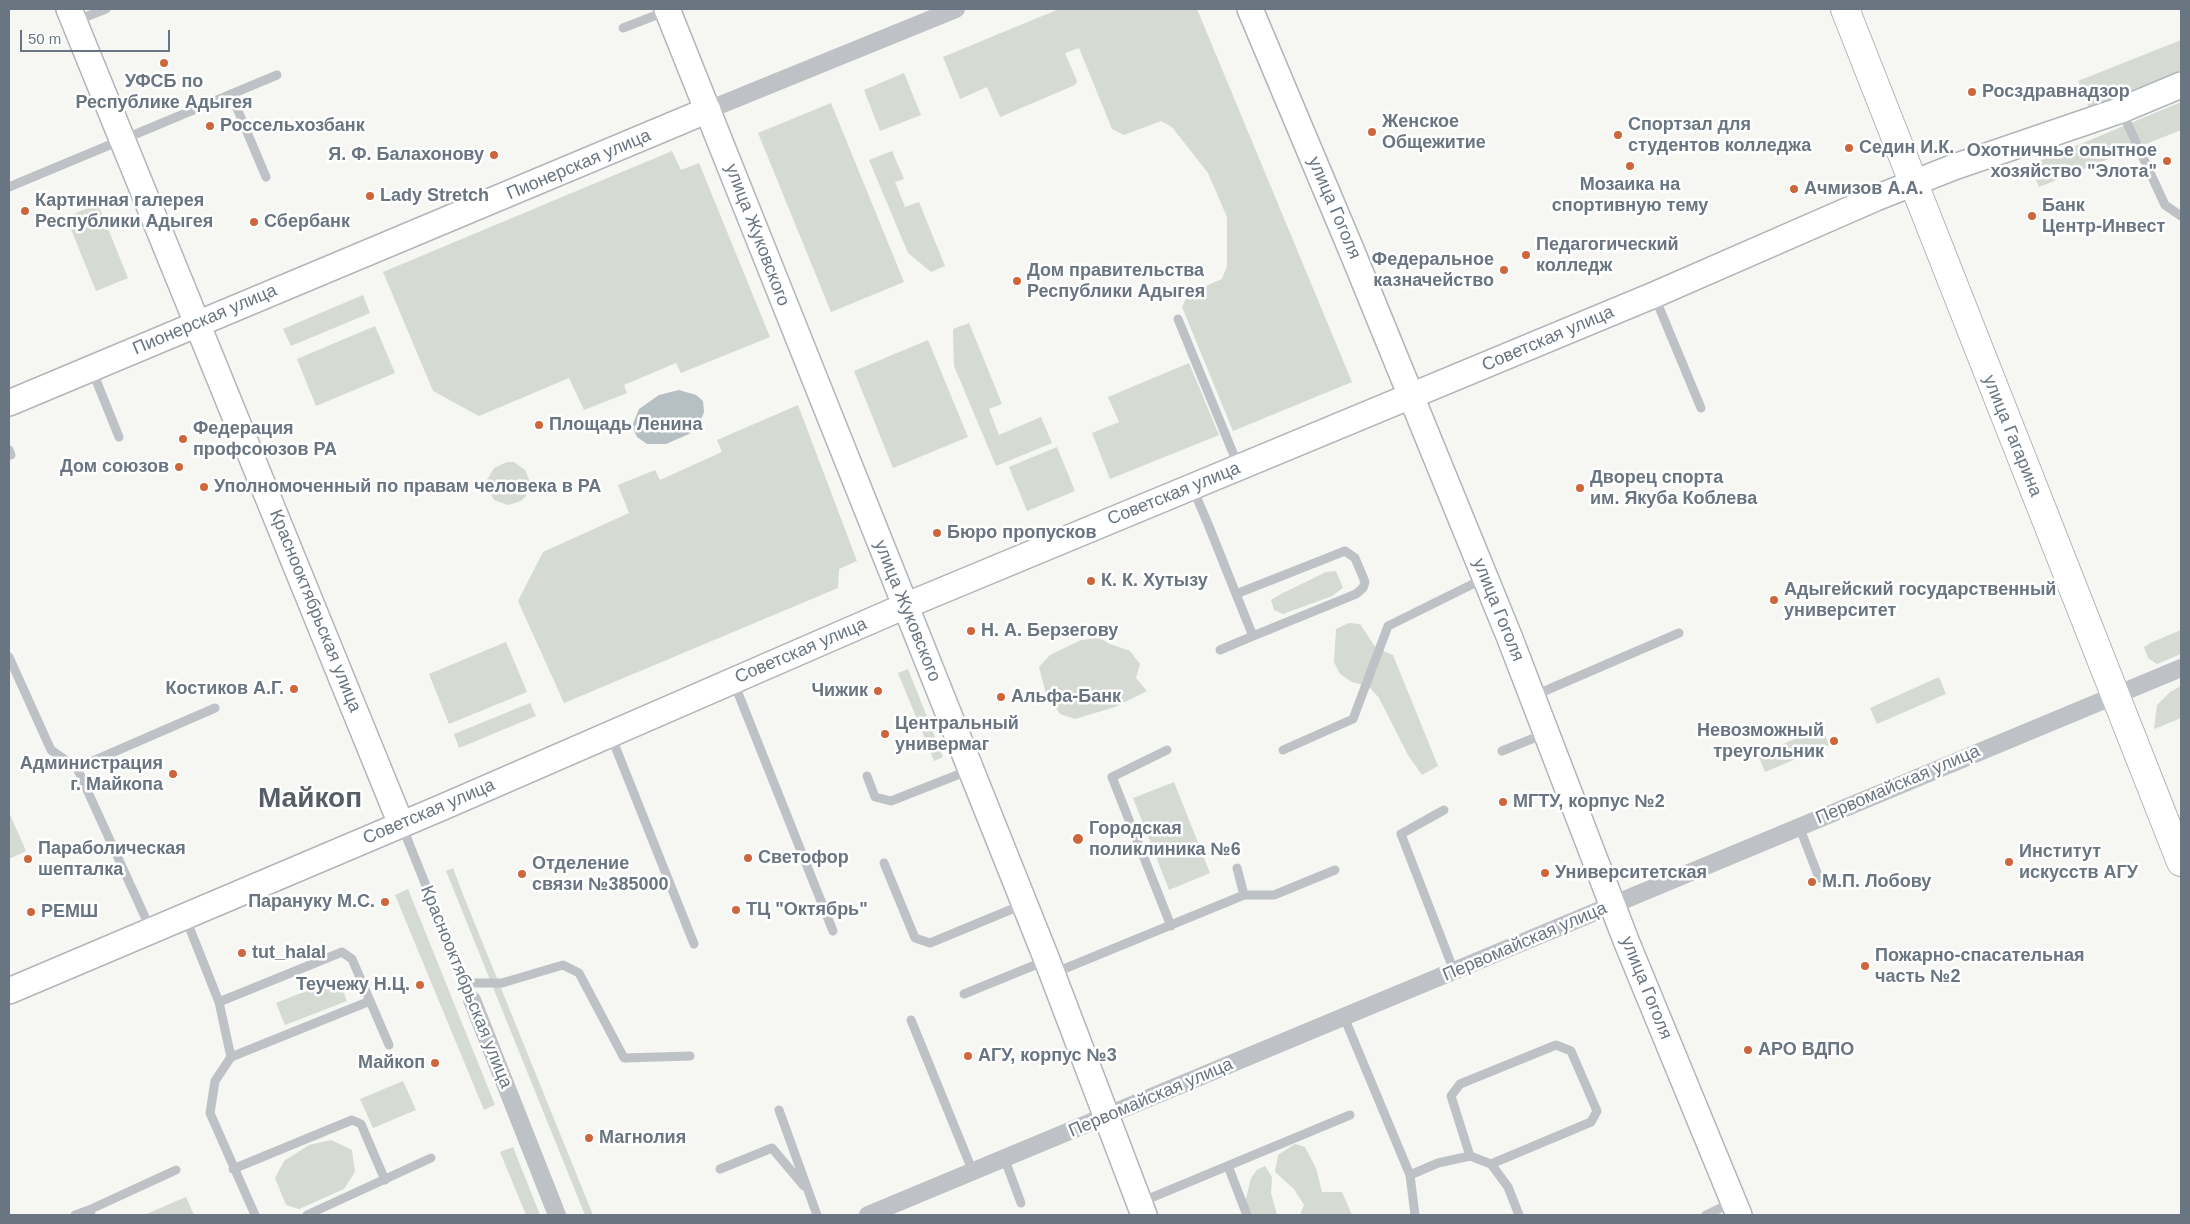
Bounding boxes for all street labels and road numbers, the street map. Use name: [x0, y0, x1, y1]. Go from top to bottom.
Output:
street label: Пионерская улица: [504, 125, 654, 205]
street label: улица Гоголя: [1303, 154, 1365, 262]
street label: улица Жуковского: [720, 161, 794, 309]
street label: Пионерская улица: [130, 280, 280, 360]
street label: Советская улица: [1479, 301, 1617, 377]
street label: улица Гагарина: [1978, 372, 2046, 500]
street label: Советская улица: [1104, 458, 1244, 530]
street label: Краснооктябрьская улица: [264, 506, 366, 716]
street label: улица Жуковского: [869, 537, 945, 685]
street label: улица Гоголя: [1468, 555, 1528, 665]
street label: Советская улица: [732, 613, 870, 689]
street label: Первомайская улица: [1813, 741, 1983, 829]
street label: Советская улица: [360, 774, 498, 850]
street label: Краснооктябрьская улица: [415, 882, 517, 1092]
street label: Первомайская улица: [1440, 898, 1610, 986]
street label: улица Гоголя: [1616, 933, 1676, 1043]
street label: Первомайская улица: [1066, 1054, 1236, 1142]

